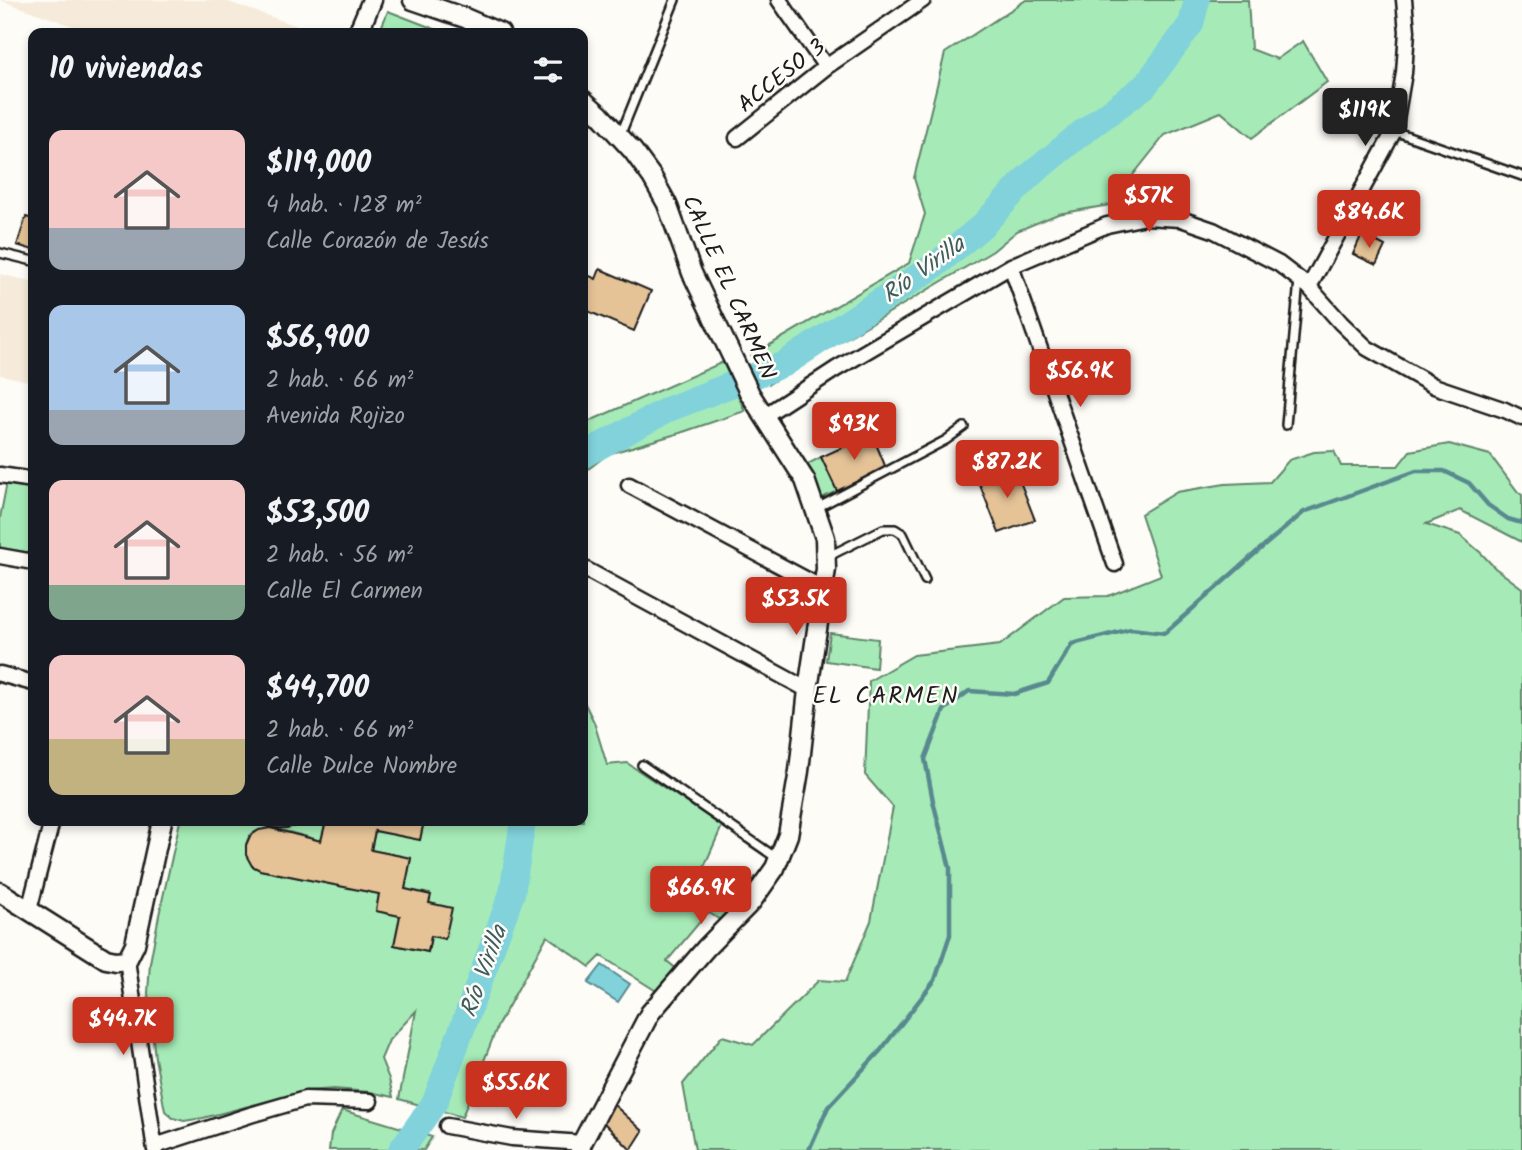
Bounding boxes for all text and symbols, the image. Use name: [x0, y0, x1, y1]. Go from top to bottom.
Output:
street label: ACCESO 3: [730, 30, 834, 123]
text: 10 viviendas: [49, 46, 203, 94]
icon: filters: [529, 51, 567, 89]
pin: $119K: [1316, 88, 1414, 148]
text: $119K: [1339, 93, 1392, 129]
text: $119,000: [266, 140, 371, 188]
icon: home: [105, 158, 189, 242]
pin: $57K: [1108, 174, 1190, 234]
text: $57K: [1124, 179, 1174, 215]
text: 4 hab. · 128 m²: [266, 188, 421, 224]
street label: CALLE EL CARMEN: [671, 190, 785, 386]
pin: $84.6K: [1312, 190, 1426, 250]
text: $84.6K: [1333, 195, 1405, 231]
text: Calle Corazón de Jesús: [266, 224, 489, 260]
water label: Río Virilla: [874, 225, 975, 314]
text: $56,900: [266, 315, 369, 363]
icon: home: [105, 333, 189, 417]
pin: $56.9K: [1023, 350, 1137, 409]
text: $56.9K: [1046, 354, 1114, 390]
text: 2 hab. · 66 m²: [266, 363, 413, 399]
text: Avenida Rojizo: [266, 399, 405, 435]
pin: $93K: [813, 402, 895, 462]
text: $93K: [828, 407, 880, 443]
pin: $87.2K: [950, 440, 1064, 500]
text: $87.2K: [972, 445, 1042, 481]
text: $53,500: [266, 490, 369, 538]
icon: home: [105, 508, 189, 592]
text: 2 hab. · 56 m²: [266, 538, 413, 574]
text: Calle El Carmen: [266, 574, 423, 610]
pin: $53.5K: [739, 578, 853, 637]
text: $53.5K: [762, 582, 830, 618]
text: $44,700: [266, 665, 369, 713]
district label: EL CARMEN: [813, 677, 959, 716]
icon: home: [105, 683, 189, 767]
text: 2 hab. · 66 m²: [266, 713, 413, 749]
text: Calle Dulce Nombre: [266, 749, 457, 785]
pin: $66.9K: [644, 866, 758, 926]
text: $66.9K: [666, 871, 736, 907]
water label: Río Virilla: [450, 918, 520, 1023]
pin: $44.7K: [66, 998, 180, 1057]
text: $44.7K: [89, 1002, 157, 1038]
pin: $55.6K: [459, 1062, 573, 1121]
text: $55.6K: [482, 1066, 550, 1102]

